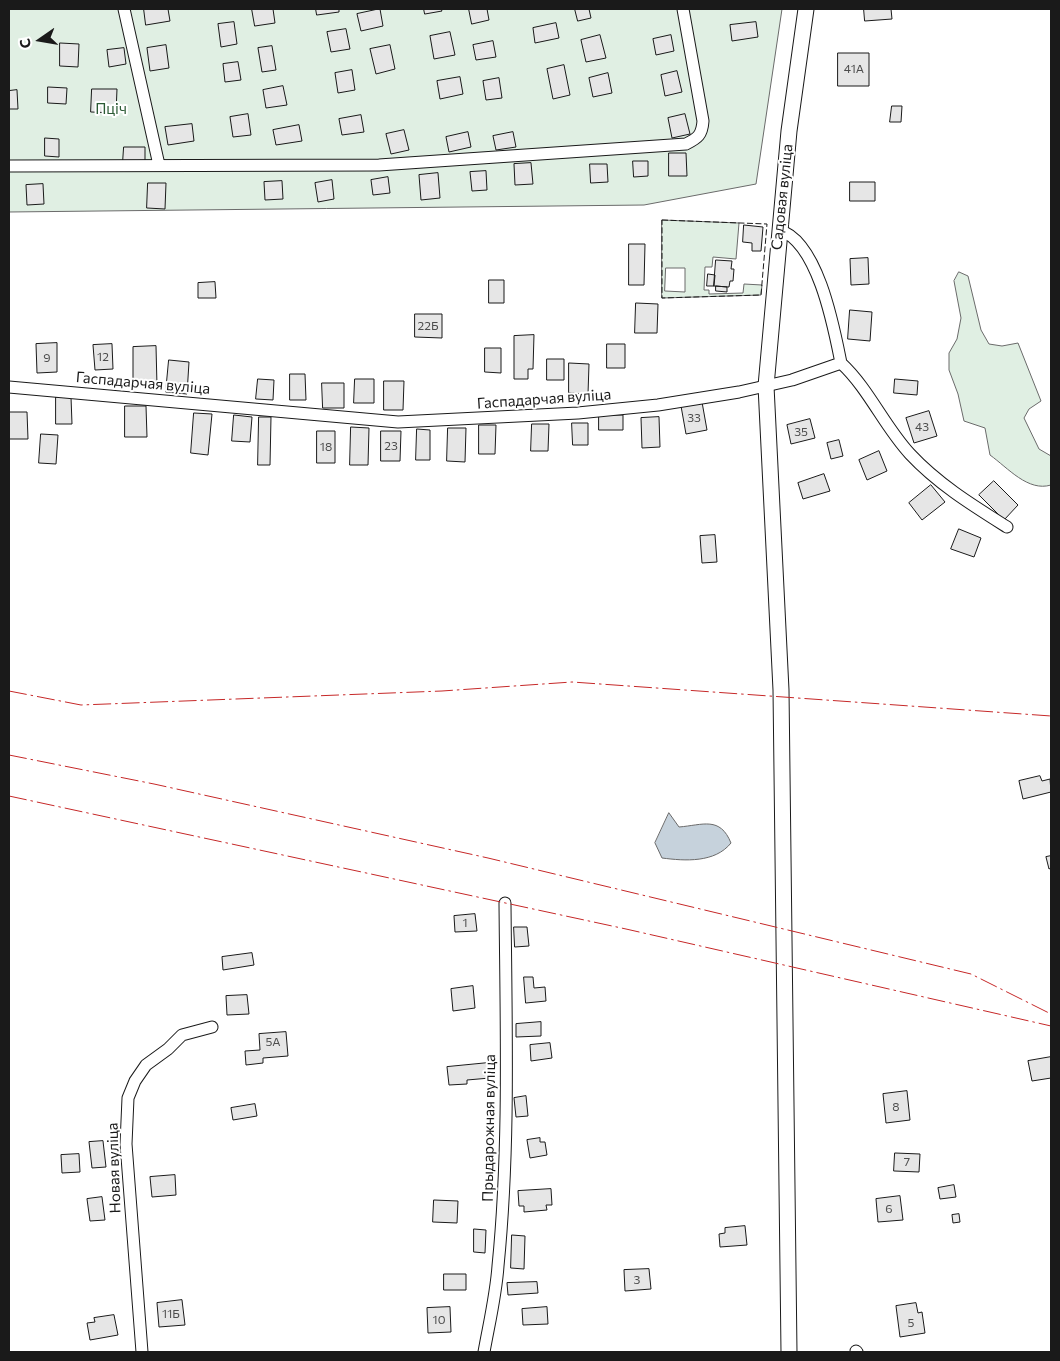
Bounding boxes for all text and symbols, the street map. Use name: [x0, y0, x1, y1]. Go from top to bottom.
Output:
north arrow: [15, 15, 65, 65]
text: С: [16, 37, 34, 50]
house number: 41А: [844, 62, 864, 76]
park label: Пціч: [95, 100, 127, 118]
street label: Садовая вуліца: [767, 143, 797, 251]
house number: 22Б: [418, 319, 438, 333]
house number: 12: [97, 350, 109, 364]
house number: 9: [43, 351, 51, 365]
street label: Гаспадарчая вуліца: [75, 368, 211, 398]
street label: Гаспадарчая вуліца: [476, 385, 612, 413]
house number: 33: [687, 411, 701, 425]
house number: 43: [915, 420, 929, 434]
house number: 35: [794, 425, 808, 439]
house number: 23: [384, 439, 398, 453]
house number: 18: [320, 440, 332, 454]
house number: 1: [462, 916, 468, 930]
house number: 5А: [266, 1035, 280, 1049]
street label: Прыдарожная вуліца: [479, 1054, 499, 1202]
house number: 8: [892, 1100, 900, 1114]
street label: Новая вуліца: [103, 1122, 125, 1214]
house number: 7: [904, 1155, 910, 1169]
house number: 6: [885, 1202, 893, 1216]
house number: 3: [634, 1273, 640, 1287]
house number: 11Б: [162, 1307, 180, 1321]
house number: 10: [433, 1313, 445, 1327]
house number: 5: [908, 1316, 914, 1330]

